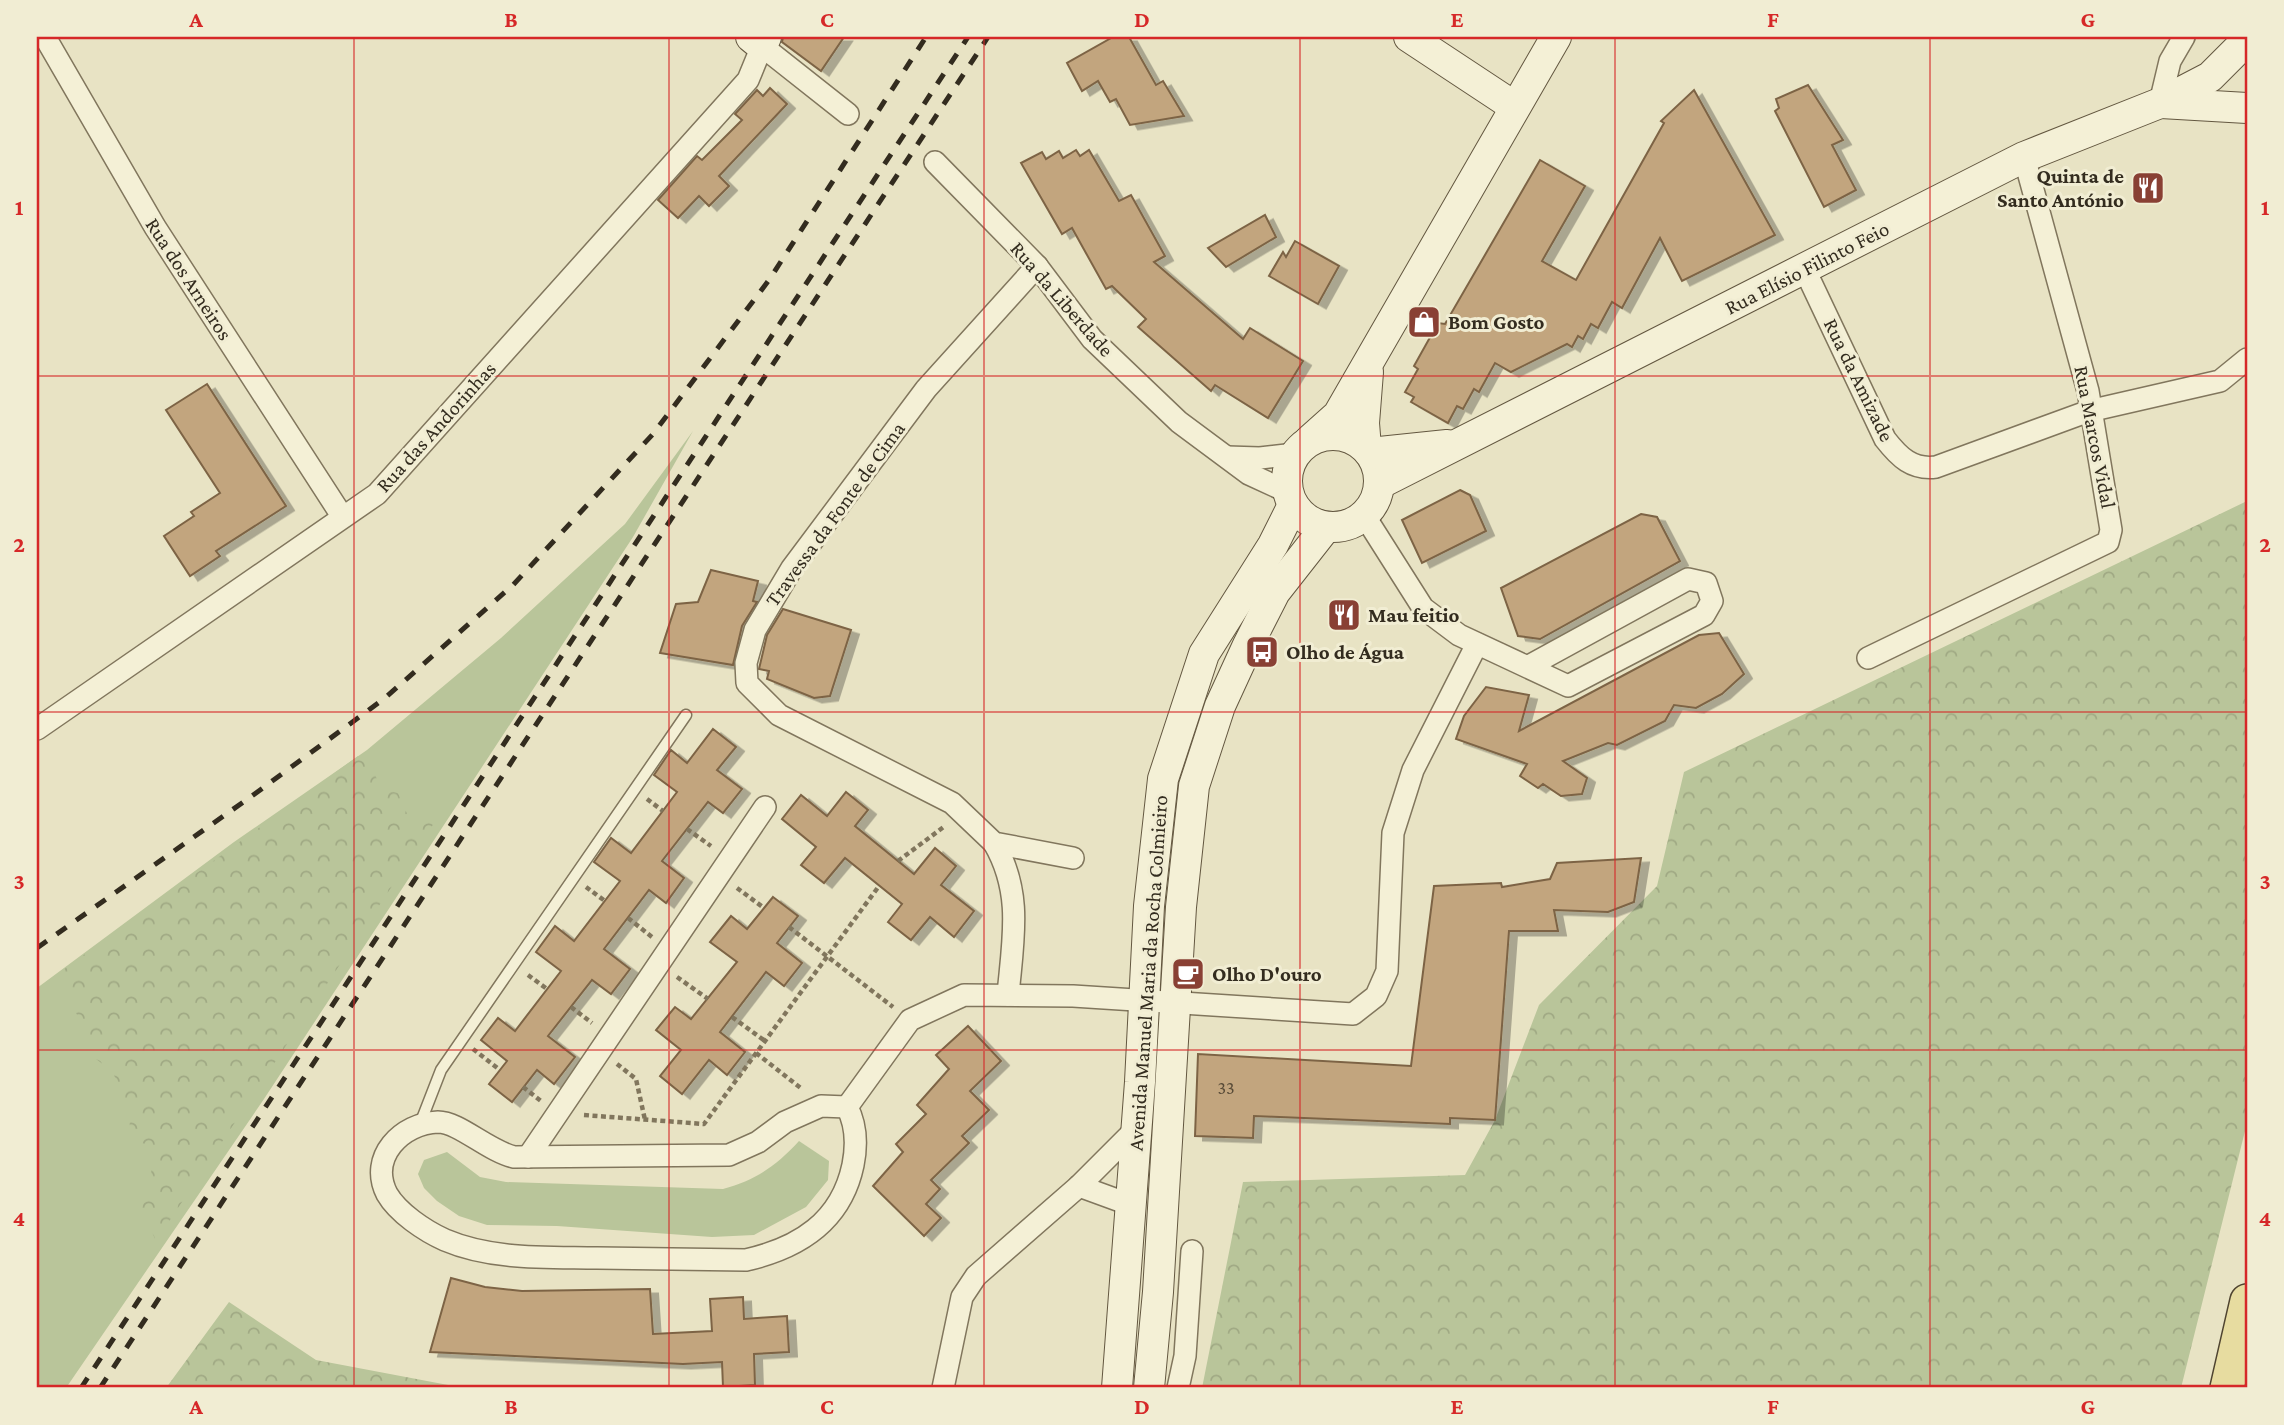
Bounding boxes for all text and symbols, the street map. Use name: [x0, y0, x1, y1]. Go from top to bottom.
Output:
text: A: [188, 6, 203, 32]
text: B: [504, 6, 518, 32]
text: C: [820, 6, 834, 32]
text: D: [1134, 6, 1150, 32]
text: E: [1450, 6, 1464, 32]
text: F: [1767, 6, 1779, 32]
text: G: [2081, 6, 2096, 32]
place label: Quinta de Santo António: [1997, 164, 2124, 212]
restaurant icon: Quinta de Santo António: [2129, 169, 2167, 207]
text: 1: [15, 194, 24, 220]
text: 1: [2261, 194, 2270, 220]
street label: Rua dos Arneiros: [141, 213, 237, 345]
street label: Rua Elísio Filinto Feio: [1721, 216, 1893, 320]
street label: Rua da Liberdade: [1005, 236, 1119, 362]
shop icon: Bom Gosto: [1405, 303, 1443, 341]
place label: Bom Gosto: [1448, 310, 1544, 334]
street label: Rua da Amizade: [1819, 314, 1899, 446]
street label: Rua das Andorinhas: [371, 357, 501, 497]
street label: Rua Marcos Vidal: [2069, 364, 2121, 510]
street label: Travessa da Fonte de Cima: [760, 417, 910, 611]
text: 2: [13, 531, 25, 557]
text: 2: [2259, 531, 2271, 557]
restaurant icon: Mau feitio: [1325, 596, 1363, 634]
place label: Mau feitio: [1368, 603, 1460, 627]
bus stop icon: Olho de Água: [1243, 633, 1281, 671]
place label: Olho de Água: [1286, 640, 1405, 664]
street label: Avenida Manuel Maria da Rocha Colmieiro: [1124, 794, 1172, 1152]
text: 3: [13, 868, 25, 894]
text: 3: [2259, 868, 2271, 894]
cafe icon: Olho D'ouro: [1169, 955, 1207, 993]
place label: Olho D'ouro: [1212, 962, 1322, 986]
house number: 33: [1218, 1078, 1235, 1098]
text: 4: [13, 1205, 25, 1231]
text: 4: [2259, 1205, 2271, 1231]
text: A: [188, 1393, 203, 1419]
text: B: [504, 1393, 518, 1419]
text: C: [820, 1393, 834, 1419]
text: D: [1134, 1393, 1150, 1419]
text: E: [1450, 1393, 1464, 1419]
text: F: [1767, 1393, 1779, 1419]
text: G: [2081, 1393, 2096, 1419]

